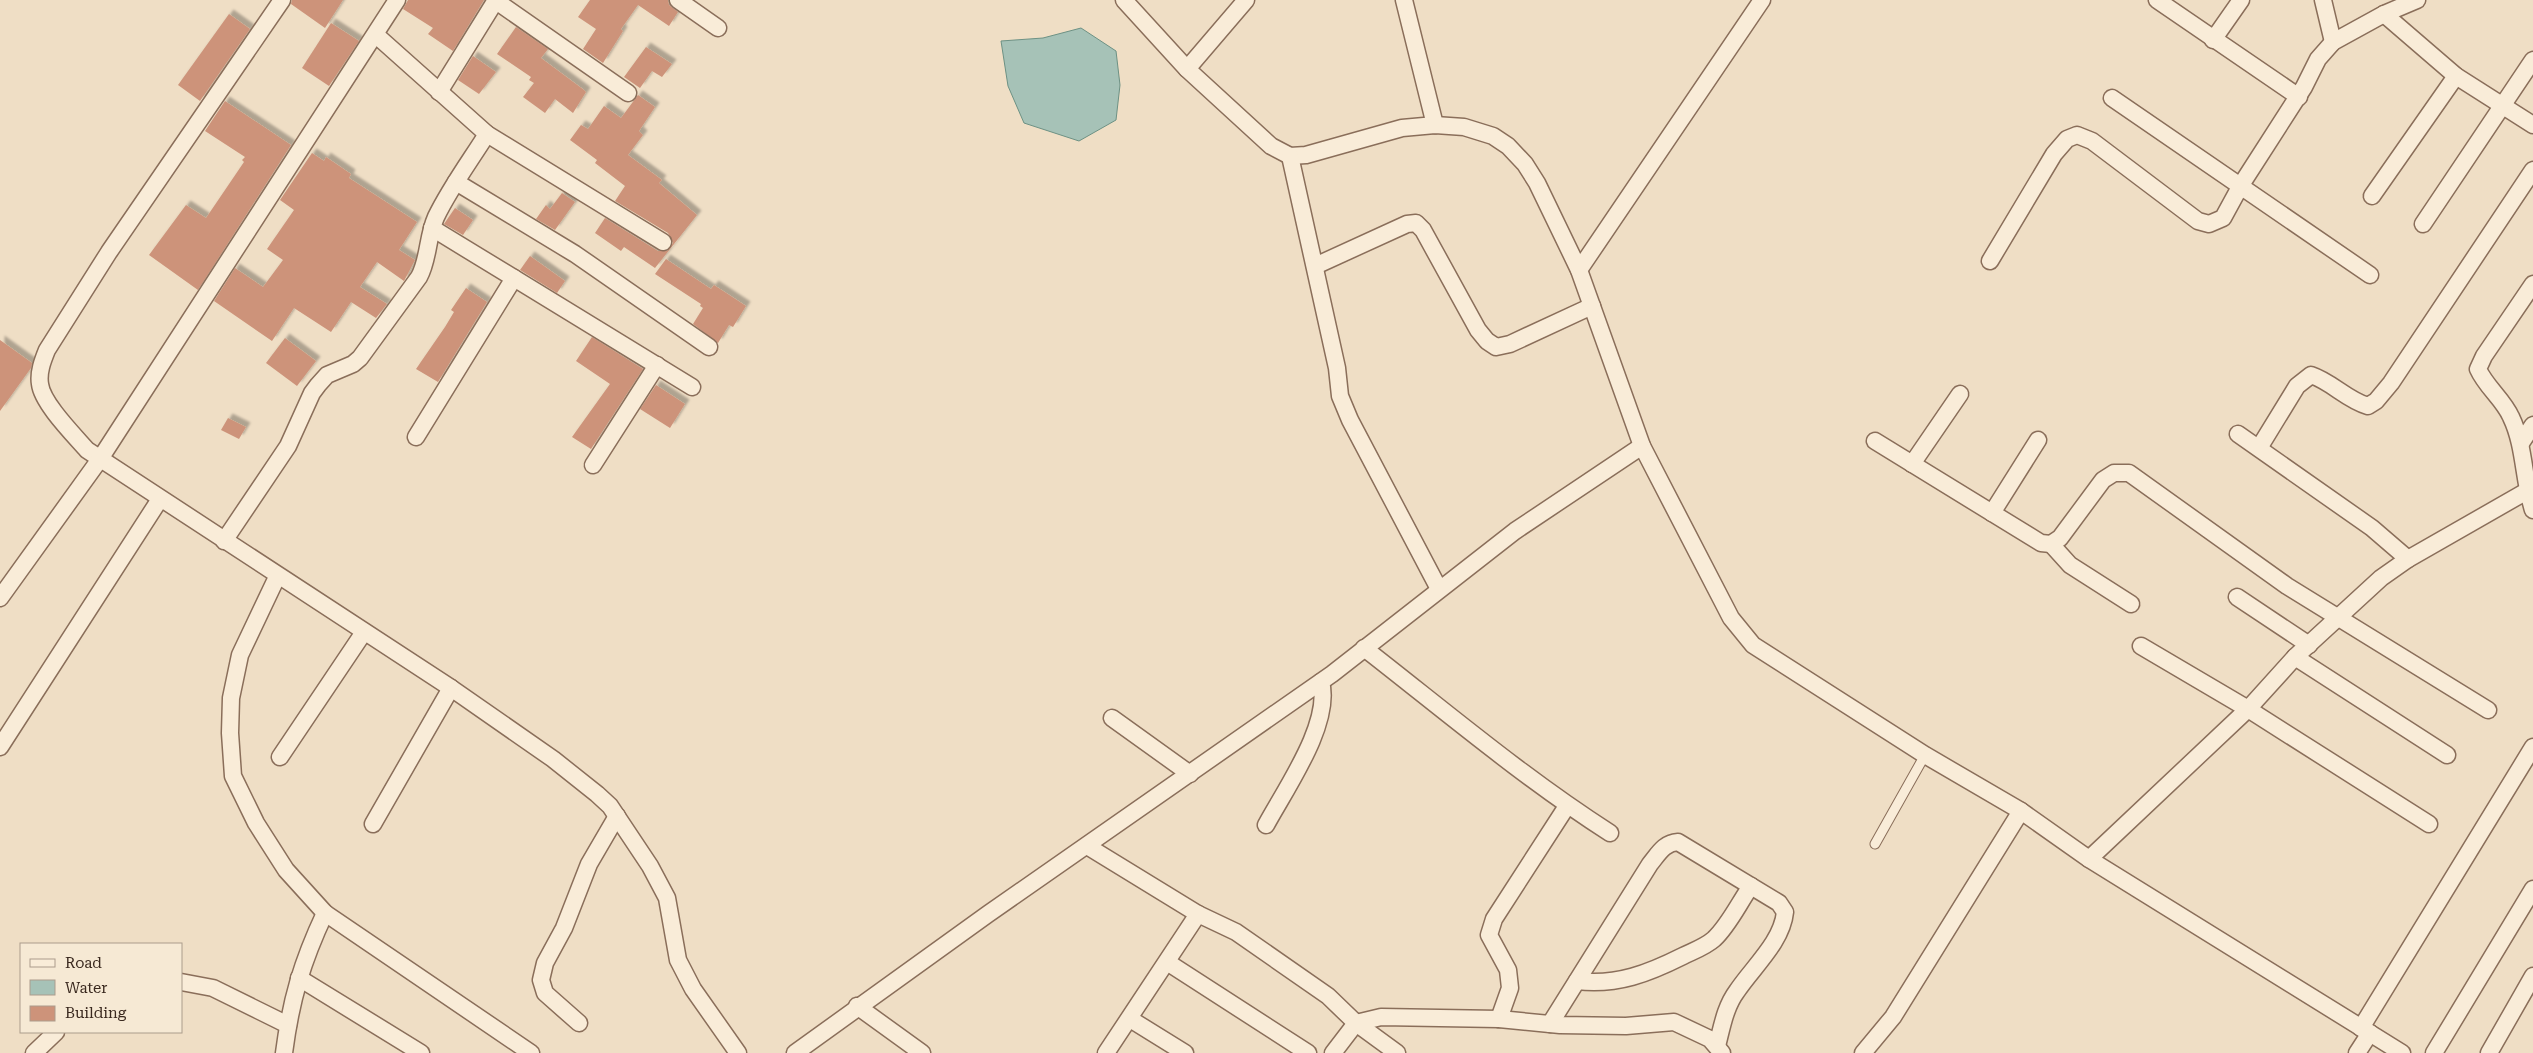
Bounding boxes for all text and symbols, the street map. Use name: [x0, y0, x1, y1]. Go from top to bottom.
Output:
legend: [20, 943, 182, 1033]
text: Road: [65, 954, 102, 972]
text: Water: [65, 979, 107, 997]
text: Building: [65, 1004, 127, 1022]

